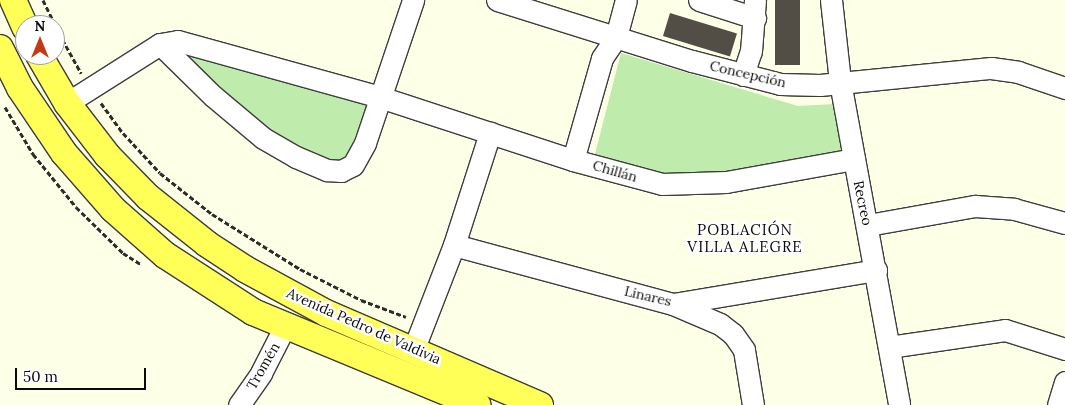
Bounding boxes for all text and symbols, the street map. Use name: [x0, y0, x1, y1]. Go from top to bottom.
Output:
north arrow: [15, 15, 65, 65]
text: N: [35, 17, 45, 35]
street label: Concepción: [708, 57, 788, 91]
street label: Chillán: [591, 157, 639, 185]
street label: Recreo: [850, 179, 876, 227]
district label: POBLACIÓN VILLA ALEGRE: [686, 220, 804, 255]
street label: Linares: [623, 282, 673, 310]
street label: Avenida Pedro de Valdivia: [284, 284, 444, 368]
street label: Tromén: [243, 339, 283, 393]
scale bar: [18, 358, 149, 390]
text: 50 m: [23, 367, 58, 386]

